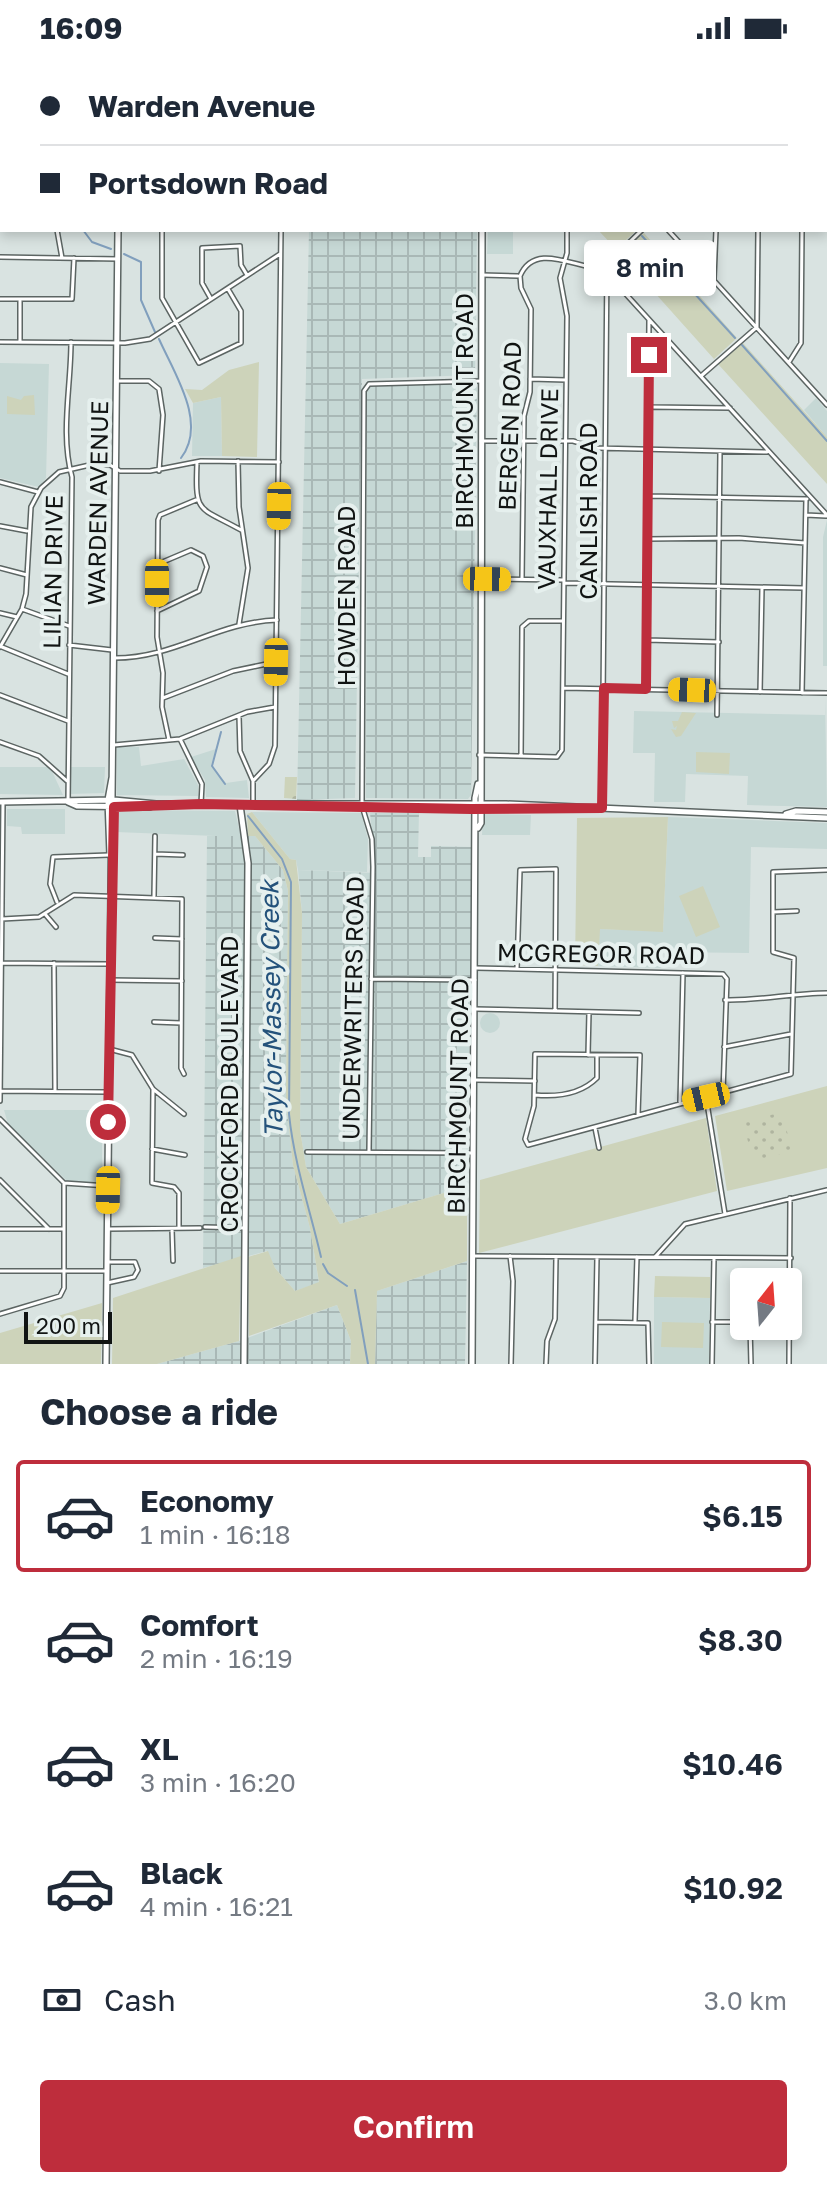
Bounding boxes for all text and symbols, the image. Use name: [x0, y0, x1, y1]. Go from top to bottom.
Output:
text: 16:09: [40, 10, 123, 46]
text: Warden Avenue: [88, 88, 315, 124]
text: Portsdown Road: [88, 165, 328, 201]
callout: 8 min: [583, 239, 715, 295]
text: 8 min: [616, 252, 684, 283]
street label: BIRCHMOUNT ROAD: [449, 293, 478, 529]
route end: [631, 337, 667, 373]
street label: BERGEN ROAD: [492, 341, 526, 511]
street label: VAUXHALL DRIVE: [531, 388, 563, 590]
street label: WARDEN AVENUE: [81, 400, 113, 606]
street label: CANLISH ROAD: [573, 422, 602, 600]
car: [267, 482, 291, 530]
street label: LILIAN DRIVE: [36, 495, 68, 649]
street label: HOWDEN ROAD: [331, 506, 360, 686]
car: [145, 559, 169, 607]
car: [463, 567, 511, 591]
car: [264, 638, 288, 686]
car: [668, 677, 716, 703]
street label: UNDERWRITERS ROAD: [335, 876, 369, 1140]
water label: Taylor-Massey Creek: [253, 878, 289, 1138]
street label: CROCKFORD BOULEVARD: [214, 935, 243, 1233]
street label: MCGREGOR ROAD: [497, 937, 705, 969]
street label: BIRCHMOUNT ROAD: [440, 978, 474, 1214]
car: [680, 1080, 732, 1114]
route start: [90, 1104, 126, 1140]
car: [96, 1166, 120, 1214]
north arrow: [730, 1268, 802, 1340]
map controls: [730, 1268, 802, 1340]
scale bar: [24, 1308, 112, 1344]
text: 200 m: [36, 1312, 101, 1339]
text: Choose a ride: [40, 1390, 278, 1433]
icon: car: [44, 1480, 116, 1552]
text: Economy: [140, 1483, 274, 1519]
text: $6.15: [702, 1498, 783, 1534]
text: 1 min · 16:18: [140, 1519, 291, 1550]
icon: car: [44, 1604, 116, 1676]
text: Comfort: [140, 1607, 259, 1643]
text: $8.30: [698, 1622, 783, 1658]
text: 2 min · 16:19: [140, 1643, 293, 1674]
icon: car: [44, 1728, 116, 1800]
text: XL: [140, 1731, 179, 1767]
text: $10.46: [682, 1746, 783, 1782]
text: 3 min · 16:20: [140, 1767, 296, 1798]
icon: car: [44, 1852, 116, 1924]
text: Black: [140, 1855, 223, 1891]
text: $10.92: [683, 1870, 783, 1906]
text: 4 min · 16:21: [140, 1891, 293, 1922]
icon: cash: [40, 1978, 84, 2022]
text: Cash: [104, 1982, 176, 2018]
text: 3.0 km: [704, 1985, 787, 2016]
button: Confirm: [40, 2080, 787, 2172]

